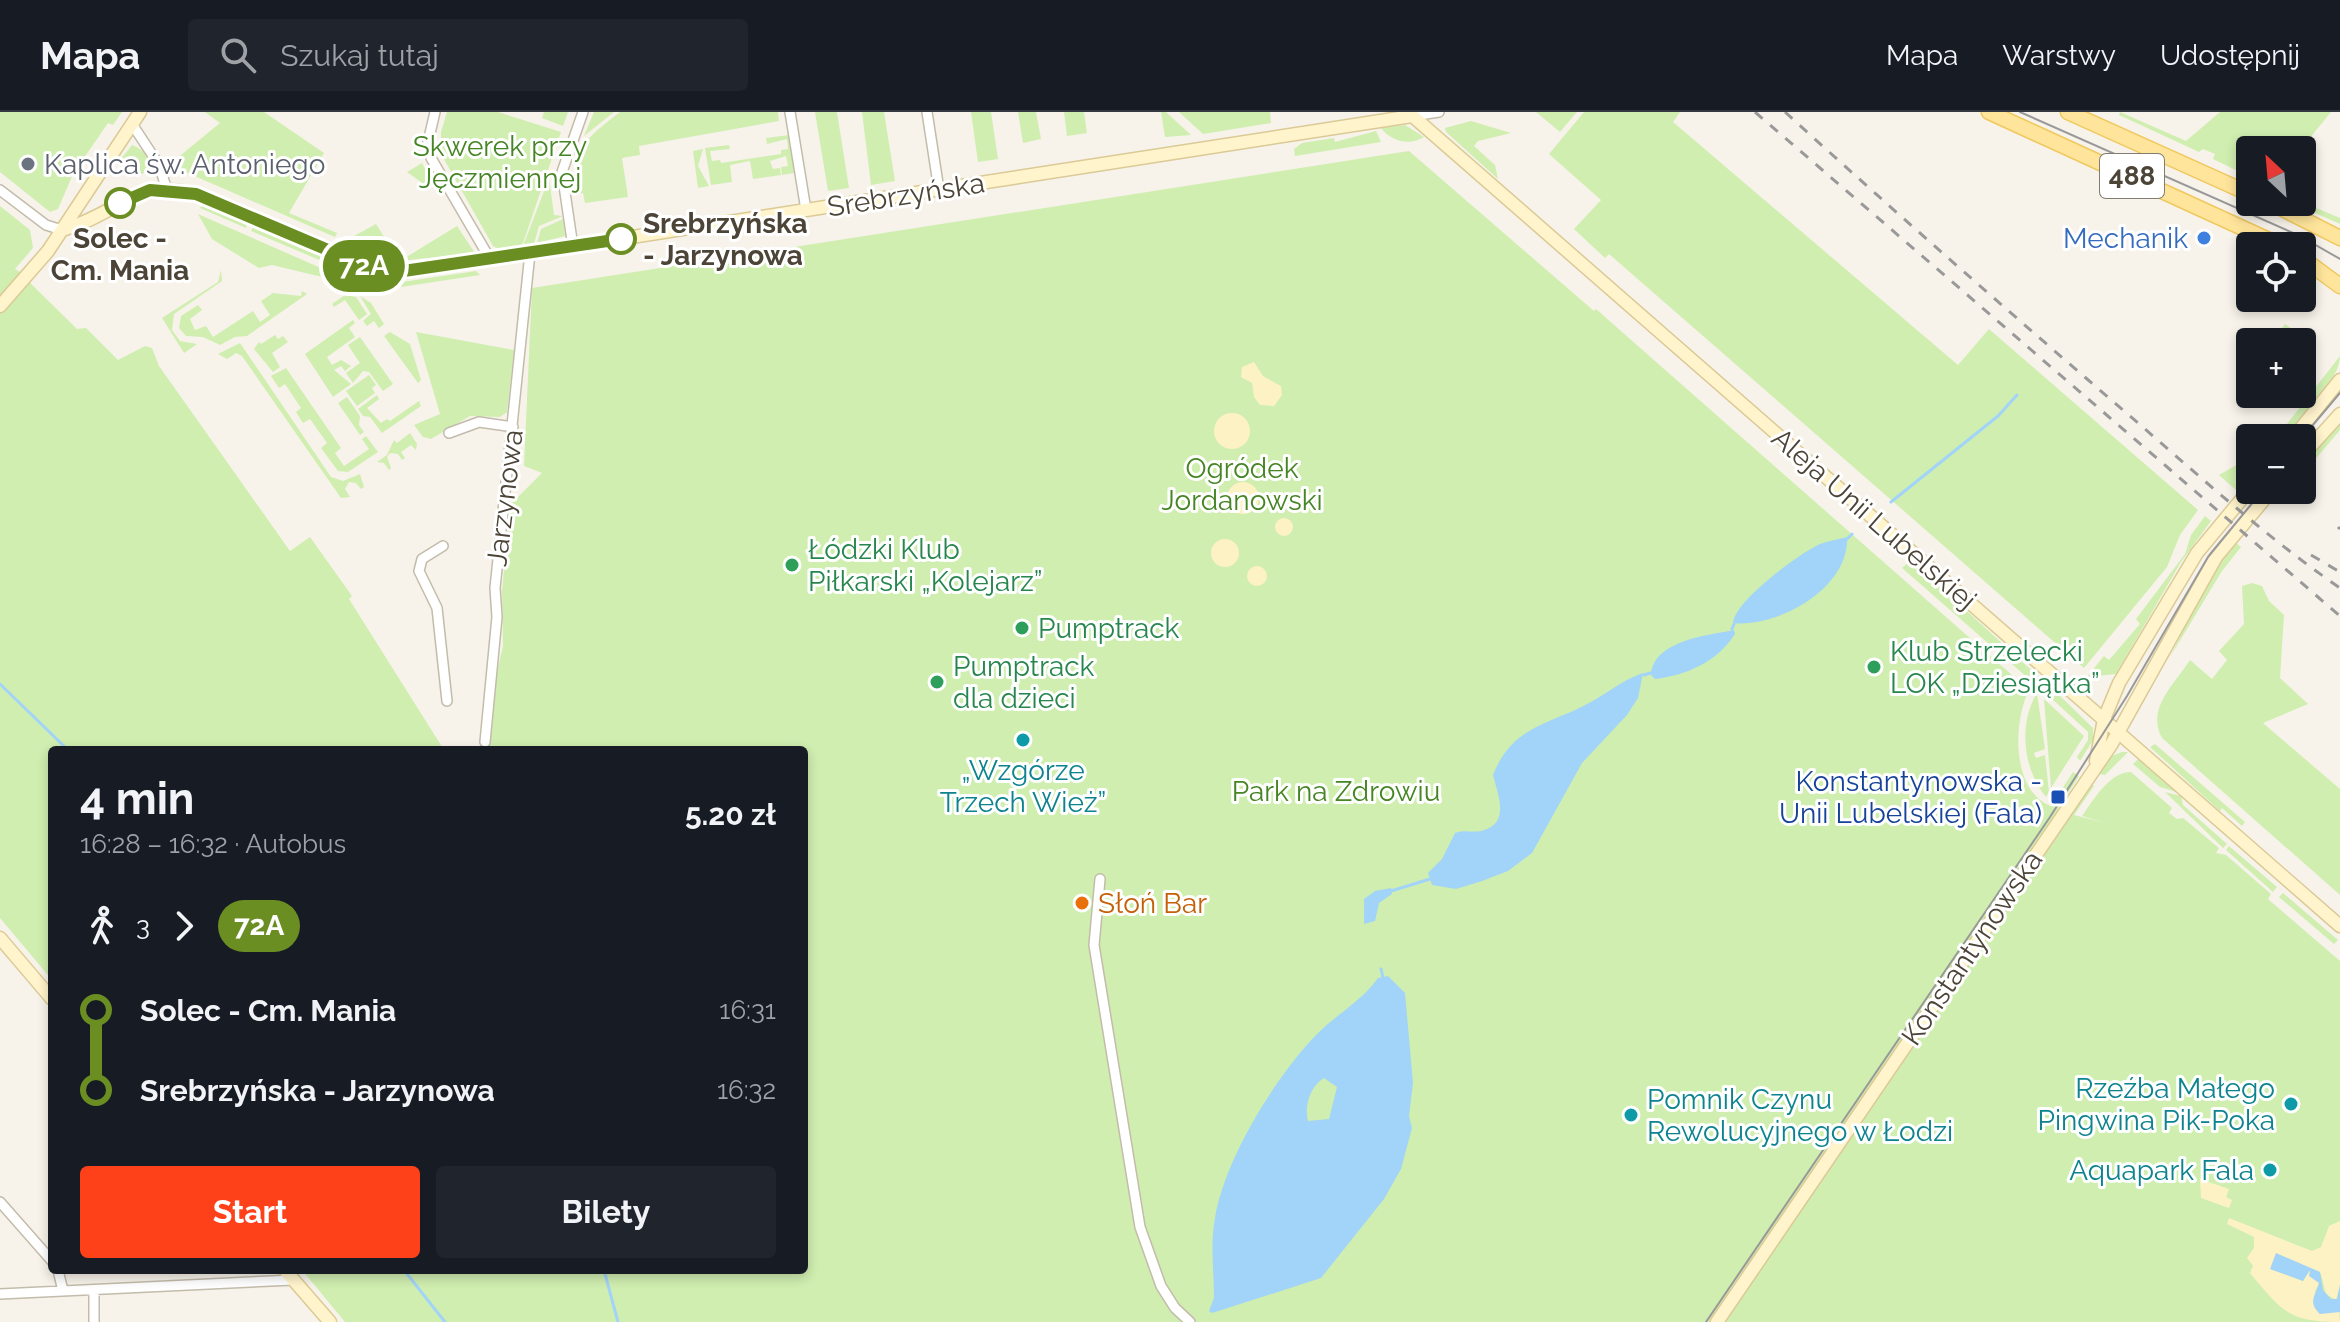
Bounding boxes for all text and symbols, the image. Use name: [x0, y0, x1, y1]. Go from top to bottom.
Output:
search box: [188, 19, 748, 91]
text: Mapa: [40, 33, 140, 78]
icon: search: [216, 33, 260, 77]
text: Szukaj tutaj: [280, 38, 439, 73]
text: Mapa: [1886, 39, 1958, 72]
text: Warstwy: [2002, 39, 2116, 72]
text: Udostępnij: [2160, 39, 2300, 72]
park label: Skwerek przy Jęczmiennej: [413, 130, 587, 195]
north arrow: [2236, 136, 2316, 216]
map controls: [2236, 136, 2316, 504]
place label: Kaplica św. Antoniego: [44, 148, 325, 181]
road number: 488: [2100, 154, 2164, 198]
marker: Kaplica św. Antoniego: [19, 155, 37, 173]
street label: Srebrzyńska: [825, 166, 987, 224]
marker: Solec - Cm. Mania: [105, 188, 135, 218]
place label: Srebrzyńska - Jarzynowa: [643, 207, 808, 272]
place label: Solec - Cm. Mania: [51, 222, 189, 287]
place label: Mechanik: [2063, 222, 2188, 255]
marker: Srebrzyńska - Jarzynowa: [606, 224, 636, 254]
marker: Mechanik: [2195, 229, 2213, 247]
button: locate: [2236, 232, 2316, 312]
line badge: 72A: [318, 240, 410, 292]
text: 72A: [339, 249, 389, 282]
button: +: [2236, 328, 2316, 408]
street label: Aleja Unii Lubelskiej: [1765, 421, 1983, 617]
button: −: [2236, 424, 2316, 504]
street label: Jarzynowa: [480, 428, 530, 568]
park label: Ogródek Jordanowski: [1161, 452, 1323, 517]
place label: Łódzki Klub Piłkarski „Kolejarz”: [808, 533, 1043, 598]
marker: Łódzki Klub Piłkarski „Kolejarz”: [783, 556, 801, 574]
place label: Pumptrack: [1038, 612, 1180, 645]
marker: Pumptrack: [1013, 619, 1031, 637]
place label: Klub Strzelecki LOK „Dziesiątka”: [1890, 635, 2100, 700]
place label: Pumptrack dla dzieci: [953, 650, 1095, 715]
marker: Klub Strzelecki LOK „Dziesiątka”: [1865, 658, 1883, 676]
marker: Pumptrack dla dzieci: [928, 673, 946, 691]
marker: „Wzgórze Trzech Wież”: [1014, 731, 1032, 749]
place label: „Wzgórze Trzech Wież”: [940, 754, 1106, 819]
place label: Konstantynowska - Unii Lubelskiej (Fala): [1779, 765, 2042, 830]
text: 4 min: [80, 773, 194, 824]
park label: Park na Zdrowiu: [1232, 775, 1440, 808]
marker: Konstantynowska - Unii Lubelskiej (Fala): [2049, 788, 2067, 806]
text: 5.20 zł: [685, 797, 776, 832]
text: 16:28 – 16:32 · Autobus: [80, 829, 346, 859]
street label: Konstantynowska: [1895, 844, 2049, 1052]
place label: Słoń Bar: [1098, 887, 1207, 920]
marker: Słoń Bar: [1073, 894, 1091, 912]
icon: walk: [80, 904, 124, 948]
icon: forward: [162, 904, 206, 948]
text: 72A: [234, 909, 284, 942]
text: 3: [136, 911, 150, 941]
text: Solec - Cm. Mania: [140, 993, 396, 1028]
text: 16:31: [719, 995, 776, 1025]
place label: Rzeźba Małego Pingwina Pik-Poka: [2038, 1072, 2275, 1137]
text: Srebrzyńska - Jarzynowa: [140, 1073, 495, 1108]
text: 16:32: [717, 1075, 776, 1105]
place label: Pomnik Czynu Rewolucyjnego w Łodzi: [1647, 1083, 1953, 1148]
marker: Rzeźba Małego Pingwina Pik-Poka: [2282, 1095, 2300, 1113]
marker: Pomnik Czynu Rewolucyjnego w Łodzi: [1622, 1106, 1640, 1124]
place label: Aquapark Fala: [2069, 1154, 2254, 1187]
marker: Aquapark Fala: [2261, 1161, 2279, 1179]
button: Start: [80, 1166, 420, 1258]
button: Bilety: [436, 1166, 776, 1258]

